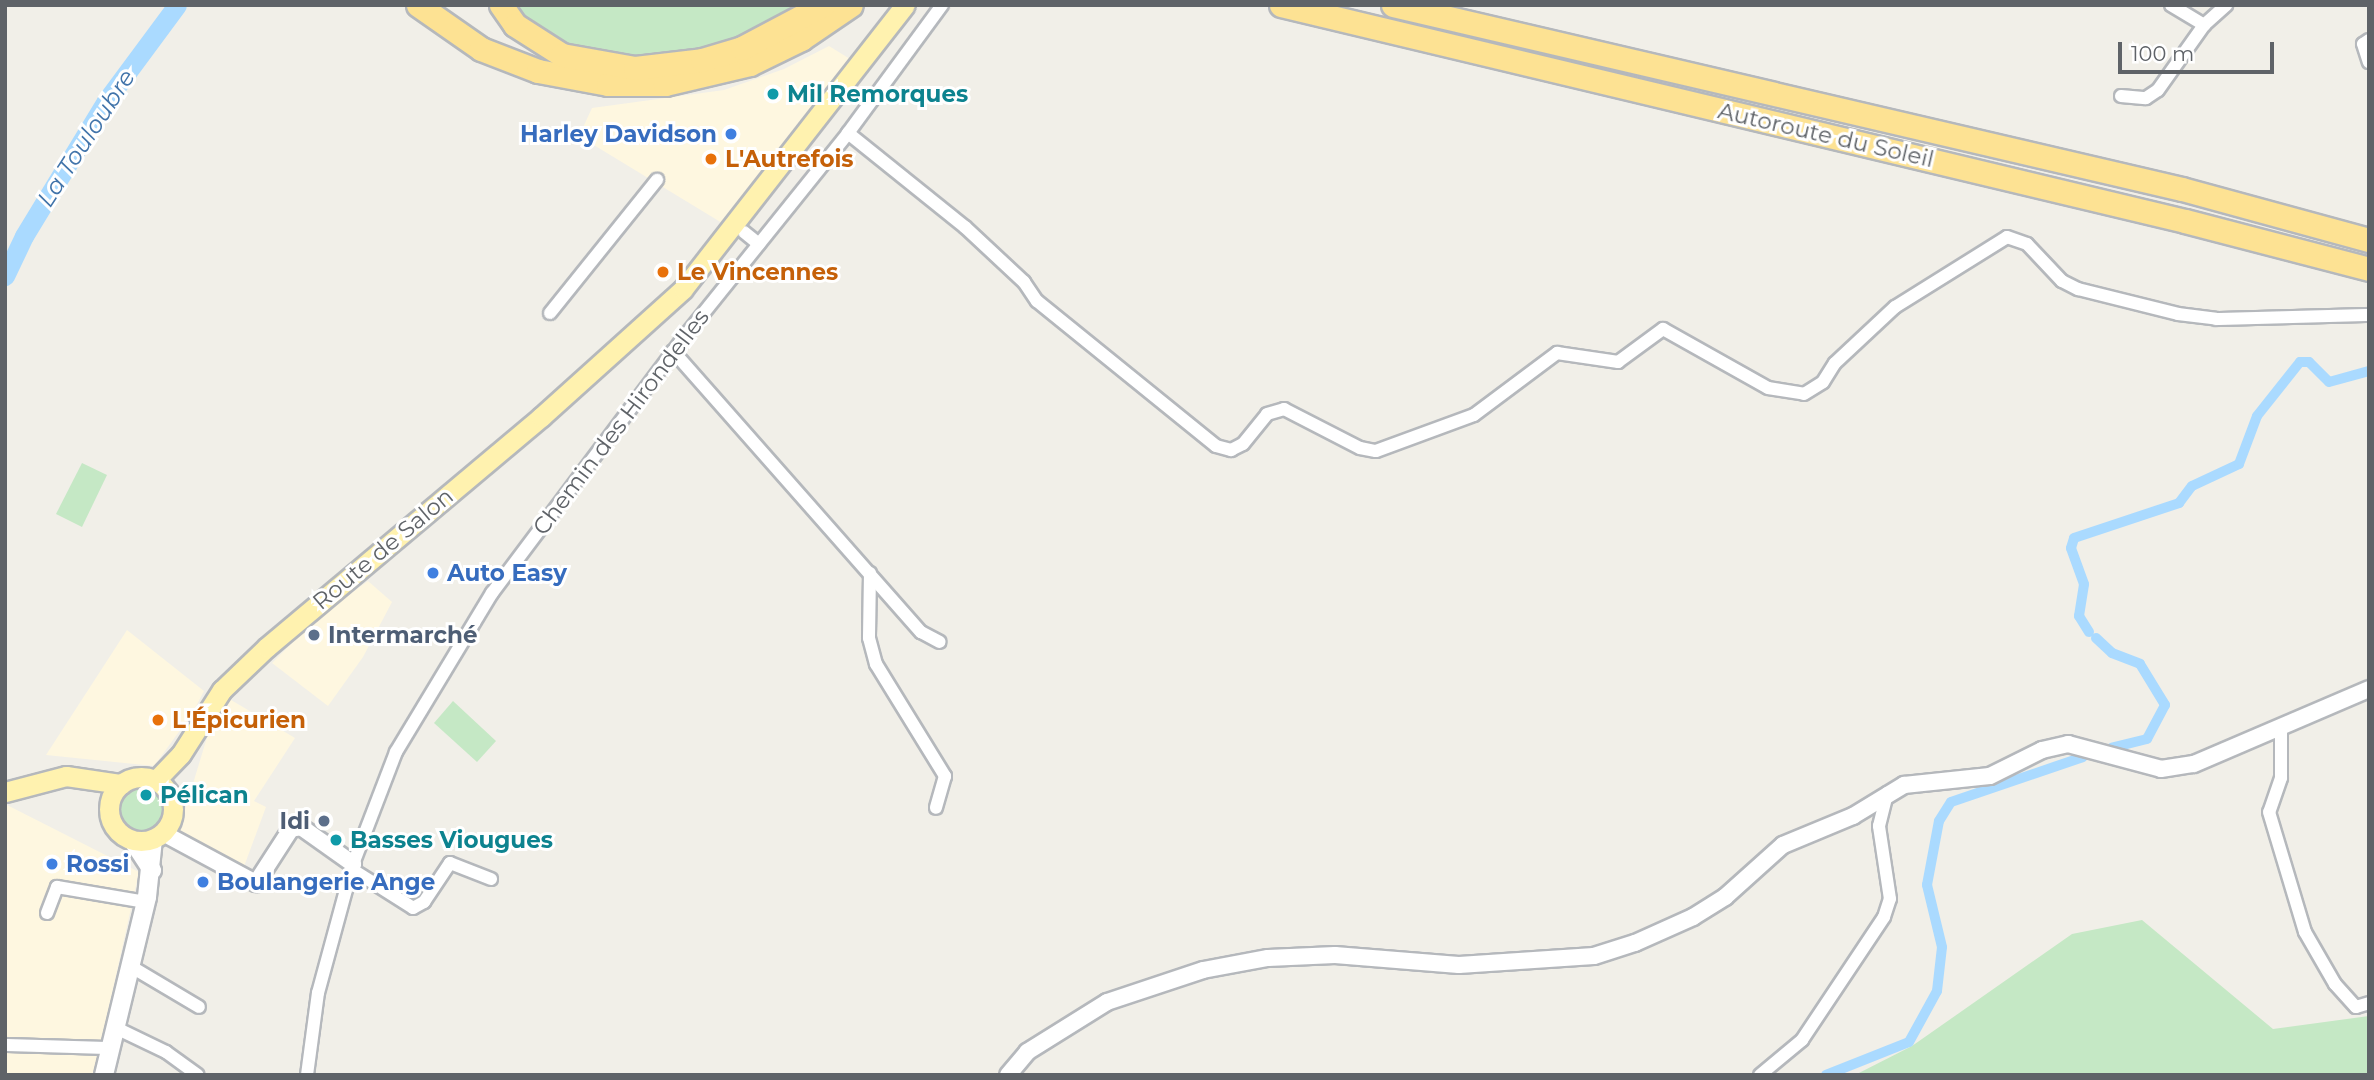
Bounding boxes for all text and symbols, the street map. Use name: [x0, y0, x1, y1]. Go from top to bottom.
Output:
scale bar: [2122, 28, 2278, 72]
text: 100 m: [2131, 41, 2194, 66]
water label: La Touloubre: [31, 64, 141, 212]
place label: Mil Remorques: [787, 80, 968, 108]
marker: Mil Remorques: [765, 86, 781, 102]
street label: Autoroute du Soleil: [1715, 97, 1937, 173]
place label: Harley Davidson: [520, 120, 717, 148]
marker: Harley Davidson: [723, 126, 739, 142]
place label: L'Autrefois: [725, 145, 854, 173]
marker: L'Autrefois: [703, 151, 719, 167]
place label: Le Vincennes: [677, 258, 838, 286]
marker: Le Vincennes: [655, 264, 671, 280]
street label: Chemin des Hirondelles: [527, 304, 715, 540]
street label: Route de Salon: [307, 482, 459, 616]
place label: Auto Easy: [447, 559, 567, 587]
marker: Auto Easy: [425, 565, 441, 581]
place label: Intermarché: [328, 621, 477, 649]
marker: Intermarché: [306, 627, 322, 643]
place label: L'Épicurien: [172, 706, 306, 734]
marker: L'Épicurien: [150, 712, 166, 728]
place label: Pélican: [160, 781, 249, 809]
marker: Pélican: [138, 787, 154, 803]
place label: Idi: [280, 807, 310, 835]
marker: Idi: [316, 813, 332, 829]
place label: Basses Viougues: [350, 826, 553, 854]
marker: Basses Viougues: [328, 832, 344, 848]
place label: Rossi: [66, 850, 129, 878]
marker: Rossi: [44, 856, 60, 872]
place label: Boulangerie Ange: [217, 868, 435, 896]
marker: Boulangerie Ange: [195, 874, 211, 890]

